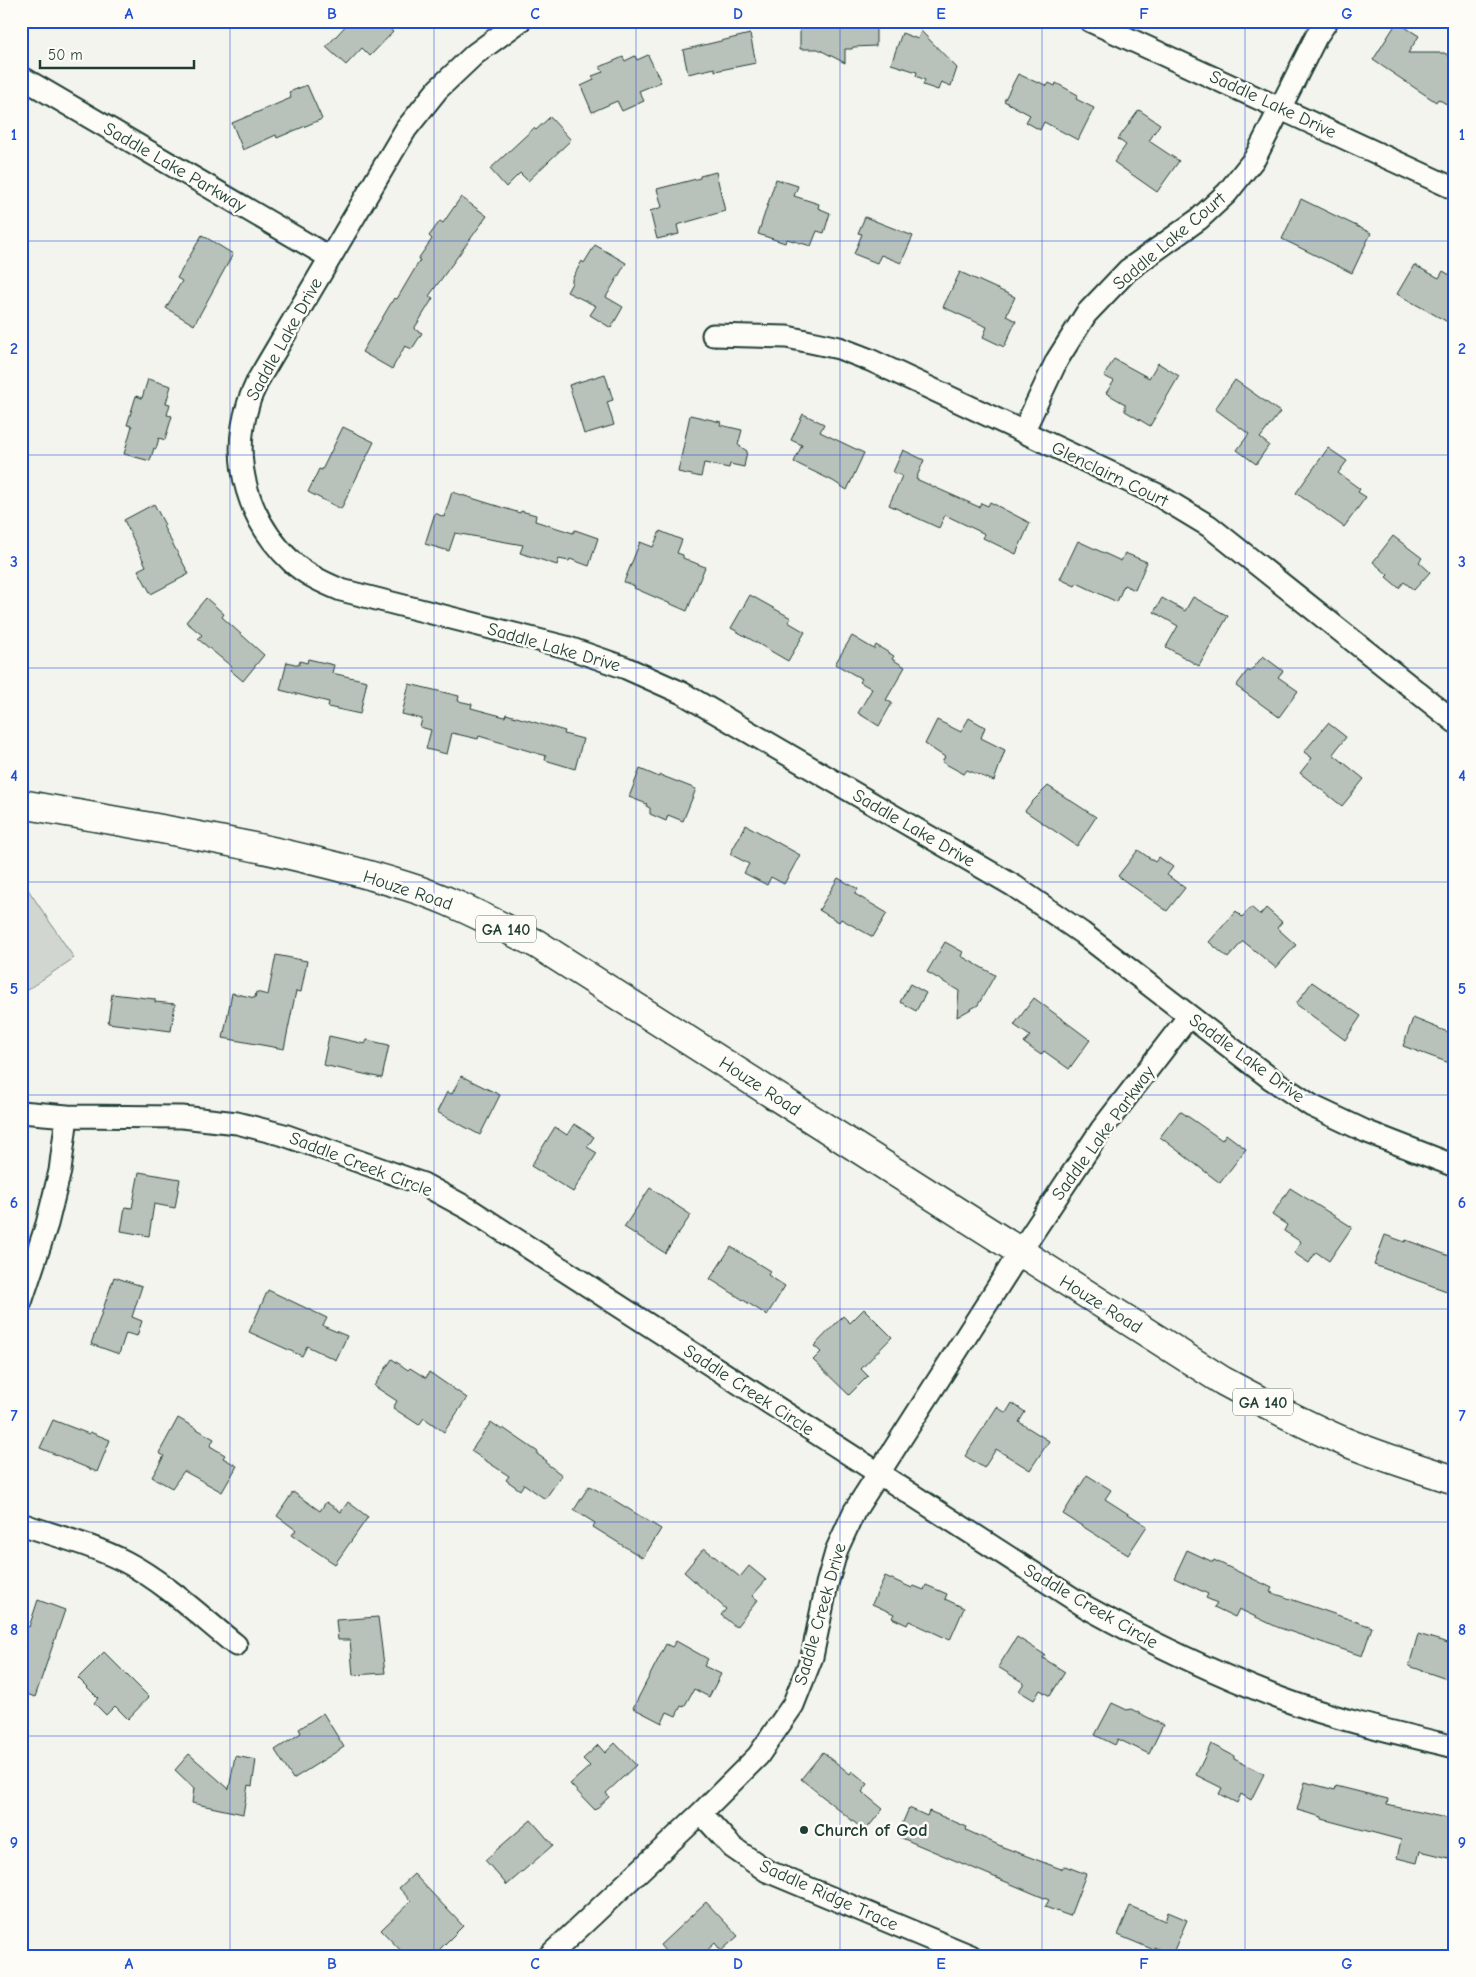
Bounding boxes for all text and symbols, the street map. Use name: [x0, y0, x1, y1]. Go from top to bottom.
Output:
text: A: [125, 5, 134, 23]
text: B: [327, 5, 337, 23]
text: C: [530, 5, 540, 23]
text: D: [733, 5, 743, 23]
text: E: [936, 5, 946, 23]
text: F: [1139, 5, 1149, 23]
text: G: [1341, 5, 1353, 23]
scale bar: [40, 38, 194, 70]
text: 50 m: [48, 46, 83, 64]
street label: Saddle Lake Drive: [1206, 66, 1339, 143]
street label: Saddle Lake Parkway: [100, 118, 250, 217]
text: 1: [11, 126, 17, 144]
text: 1: [1459, 126, 1465, 144]
street label: Saddle Lake Court: [1109, 188, 1231, 295]
street label: Saddle Lake Drive: [242, 274, 327, 404]
text: 2: [10, 340, 18, 358]
text: 2: [1458, 340, 1466, 358]
street label: Glenclairn Court: [1048, 437, 1172, 512]
text: 3: [10, 553, 18, 571]
text: 3: [1458, 553, 1466, 571]
street label: Saddle Lake Drive: [485, 618, 623, 677]
text: 4: [10, 767, 18, 785]
text: 4: [1458, 767, 1466, 785]
street label: Saddle Lake Drive: [849, 785, 978, 872]
street label: Houze Road: [360, 866, 455, 915]
road number: GA 140: [476, 916, 536, 942]
text: 5: [10, 980, 18, 998]
text: 5: [1458, 980, 1466, 998]
street label: Saddle Lake Drive: [1185, 1010, 1308, 1107]
street label: Houze Road: [715, 1052, 804, 1121]
street label: Saddle Lake Parkway: [1048, 1061, 1160, 1205]
street label: Saddle Creek Circle: [286, 1128, 435, 1201]
text: 6: [10, 1194, 18, 1212]
text: 6: [1458, 1194, 1466, 1212]
street label: Houze Road: [1056, 1271, 1146, 1338]
street label: Saddle Creek Circle: [680, 1340, 818, 1440]
road number: GA 140: [1233, 1388, 1293, 1415]
text: 7: [10, 1407, 18, 1425]
text: 7: [1458, 1407, 1466, 1425]
street label: Saddle Creek Drive: [790, 1541, 851, 1688]
street label: Saddle Creek Circle: [1020, 1560, 1162, 1653]
text: 8: [10, 1621, 18, 1639]
text: 8: [1458, 1621, 1466, 1639]
place label: Church of God: [814, 1820, 928, 1841]
marker: Church of God: [798, 1824, 810, 1836]
text: 9: [10, 1834, 18, 1852]
text: 9: [1458, 1834, 1466, 1852]
street label: Saddle Ridge Trace: [756, 1855, 901, 1935]
text: A: [125, 1955, 134, 1973]
text: B: [327, 1955, 337, 1973]
text: C: [530, 1955, 540, 1973]
text: D: [733, 1955, 743, 1973]
text: E: [936, 1955, 946, 1973]
text: F: [1139, 1955, 1149, 1973]
text: G: [1341, 1955, 1353, 1973]

